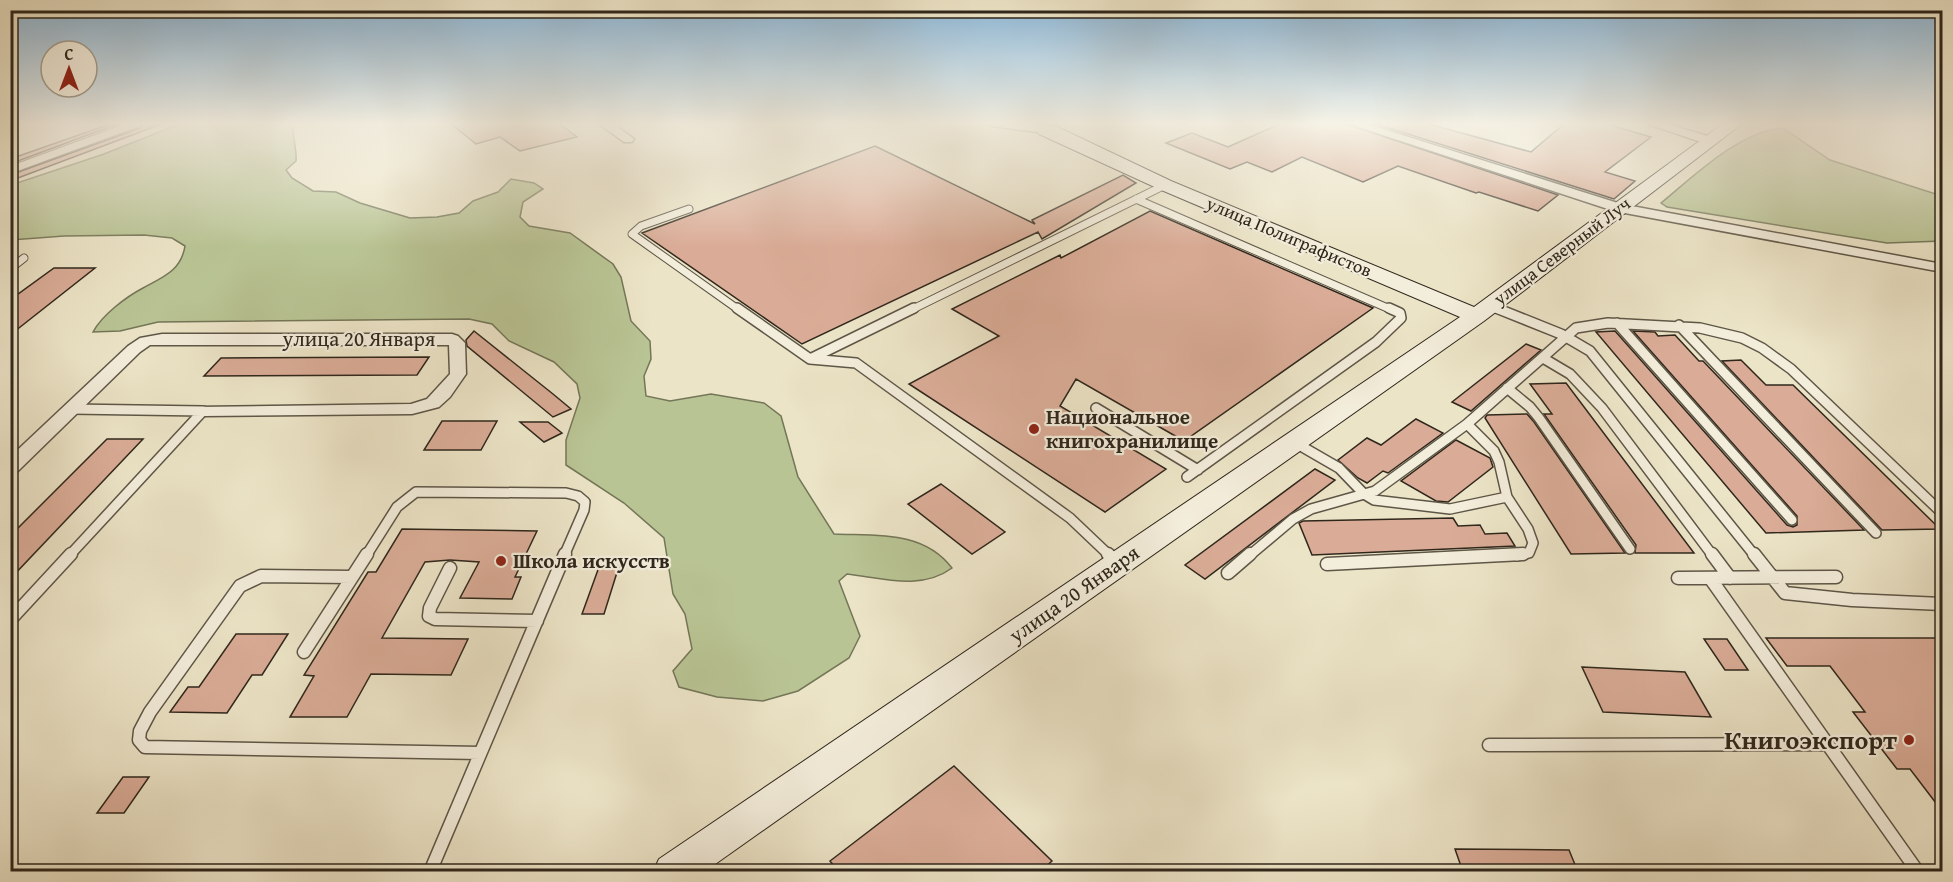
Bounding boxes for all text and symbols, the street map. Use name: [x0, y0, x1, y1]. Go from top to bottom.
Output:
north arrow: [39, 39, 99, 99]
text: С: [64, 42, 74, 66]
street label: улица Полиграфистов: [1201, 189, 1376, 284]
street label: улица Северный Луч: [1487, 190, 1636, 312]
street label: улица 20 Января: [282, 323, 436, 354]
place label: Национальное книгохранилище: [1046, 401, 1218, 456]
marker: Национальное книгохранилище: [1027, 422, 1041, 436]
street label: улица 20 Января: [1001, 537, 1146, 651]
place label: Школа искусств: [513, 545, 670, 576]
marker: Школа искусств: [494, 554, 508, 568]
place label: Книгоэкспорт: [1724, 720, 1897, 759]
marker: Книгоэкспорт: [1902, 733, 1916, 747]

